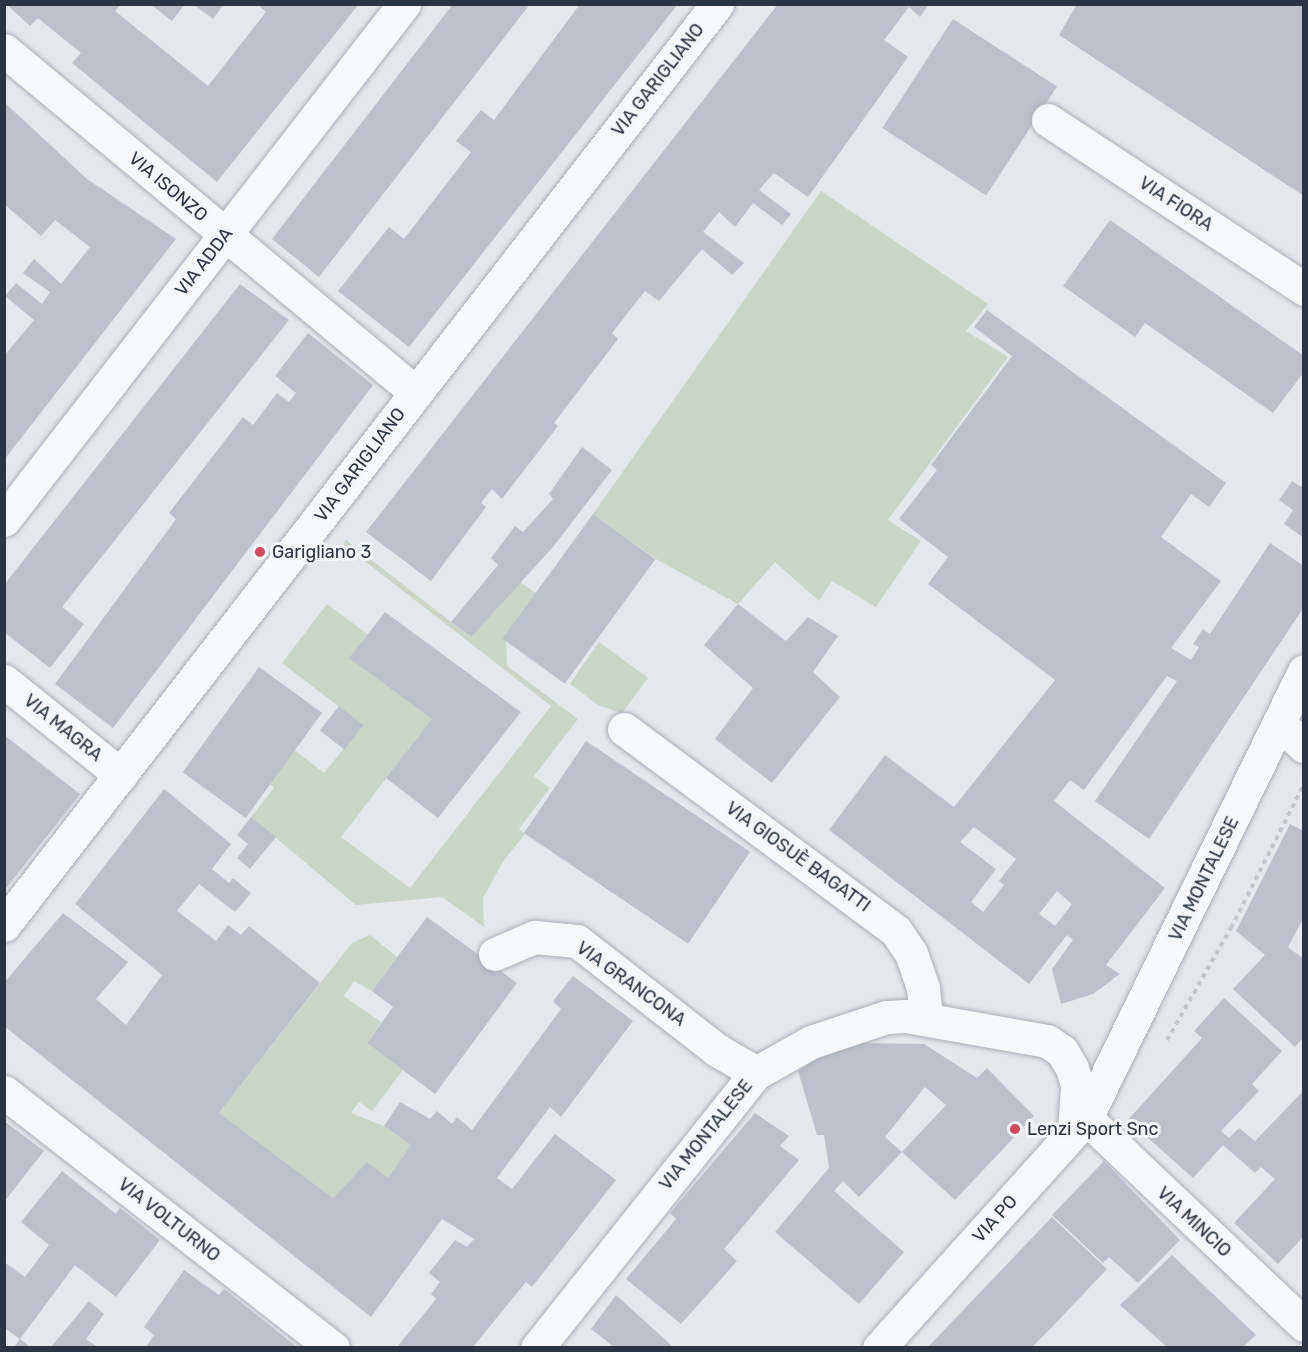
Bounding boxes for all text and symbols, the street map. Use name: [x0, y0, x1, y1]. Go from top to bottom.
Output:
street label: VIA GARIGLIANO: [607, 19, 709, 141]
street label: VIA ISONZO: [124, 148, 212, 226]
street label: VIA FIORA: [1135, 172, 1217, 236]
street label: VIA ADDA: [170, 223, 238, 301]
street label: VIA GARIGLIANO: [310, 403, 410, 527]
place label: Garigliano 3: [272, 541, 371, 563]
marker: Garigliano 3: [253, 545, 267, 559]
street label: VIA MAGRA: [19, 690, 107, 766]
street label: VIA GIOSUÈ BAGATTI: [721, 797, 875, 917]
street label: VIA MONTALESE: [1164, 813, 1244, 945]
street label: VIA GRANCONA: [572, 937, 690, 1031]
street label: VIA MONTALESE: [655, 1075, 757, 1195]
place label: Lenzi Sport Snc: [1027, 1118, 1158, 1140]
marker: Lenzi Sport Snc: [1008, 1122, 1022, 1136]
street label: VIA VOLTURNO: [113, 1173, 225, 1267]
street label: VIA MINCIO: [1152, 1182, 1236, 1262]
street label: VIA PO: [968, 1191, 1022, 1247]

